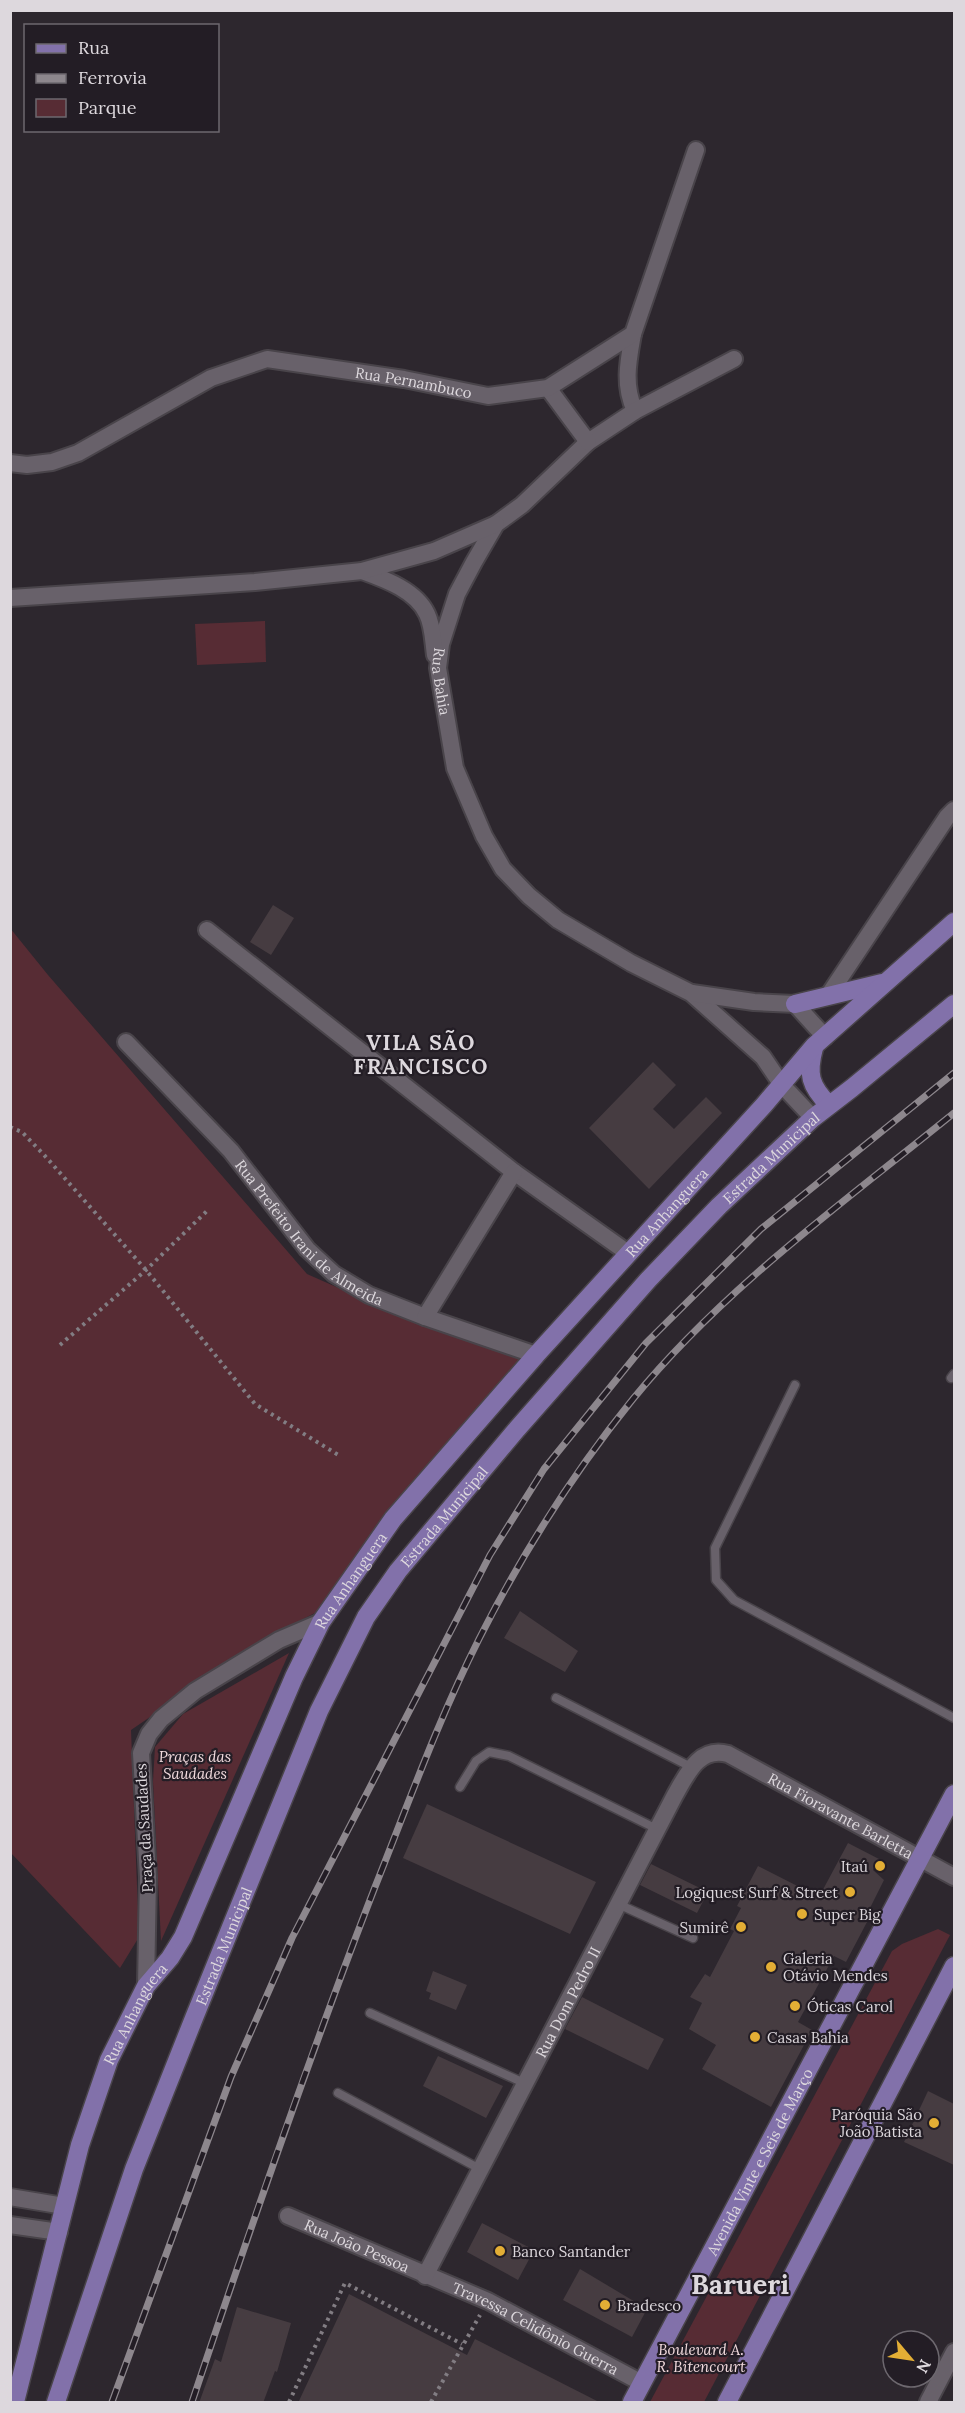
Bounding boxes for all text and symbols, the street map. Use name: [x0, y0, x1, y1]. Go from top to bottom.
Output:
legend: [24, 24, 219, 132]
text: Rua: [78, 36, 109, 59]
text: Ferrovia: [78, 66, 147, 89]
text: Parque: [78, 96, 137, 119]
street label: Rua Pernambuco: [354, 362, 474, 402]
street label: Rua Bahia: [428, 647, 455, 717]
district label: VILA SÃO FRANCISCO: [353, 1029, 489, 1080]
street label: Estrada Municipal: [718, 1107, 823, 1207]
street label: Rua Prefeito Irani de Almeida: [231, 1155, 386, 1309]
street label: Rua Anhanguera: [621, 1163, 712, 1261]
street label: Estrada Municipal: [396, 1462, 491, 1571]
street label: Rua Anhanguera: [310, 1528, 391, 1632]
park label: Praças das Saudades: [159, 1747, 231, 1783]
street label: Praça da Saudades: [131, 1763, 157, 1893]
street label: Rua Fioravante Barletta: [765, 1768, 917, 1863]
place label: Itaú: [841, 1857, 868, 1876]
marker: Itaú: [873, 1859, 887, 1873]
place label: Logiquest Surf & Street: [675, 1883, 838, 1902]
street label: Estrada Municipal: [191, 1884, 256, 2008]
marker: Logiquest Surf & Street: [843, 1885, 857, 1899]
place label: Super Big: [814, 1905, 881, 1924]
marker: Super Big: [795, 1907, 809, 1921]
place label: Sumirê: [679, 1918, 729, 1937]
marker: Sumirê: [734, 1920, 748, 1934]
street label: Rua Dom Pedro II: [531, 1943, 604, 2061]
place label: Galeria Otávio Mendes: [783, 1949, 888, 1985]
street label: Rua Anhanguera: [99, 1959, 171, 2068]
marker: Galeria Otávio Mendes: [764, 1960, 778, 1974]
place label: Óticas Carol: [807, 1997, 893, 2016]
marker: Óticas Carol: [788, 1999, 802, 2013]
place label: Casas Bahia: [767, 2028, 849, 2047]
marker: Casas Bahia: [748, 2030, 762, 2044]
street label: Avenida Vinte e Seis de Março: [702, 2065, 817, 2259]
place label: Paróquia São João Batista: [832, 2105, 922, 2141]
marker: Paróquia São João Batista: [927, 2116, 941, 2130]
street label: Rua João Pessoa: [302, 2215, 413, 2276]
place label: Banco Santander: [512, 2242, 631, 2261]
marker: Banco Santander: [493, 2244, 507, 2258]
district label: Barueri: [691, 2267, 789, 2301]
street label: Travessa Celidônio Guerra: [450, 2278, 622, 2379]
place label: Bradesco: [617, 2296, 681, 2315]
marker: Bradesco: [598, 2298, 612, 2312]
north arrow: [881, 2329, 941, 2389]
park label: Boulevard A. R. Bitencourt: [657, 2340, 746, 2376]
text: N: [912, 2356, 936, 2377]

